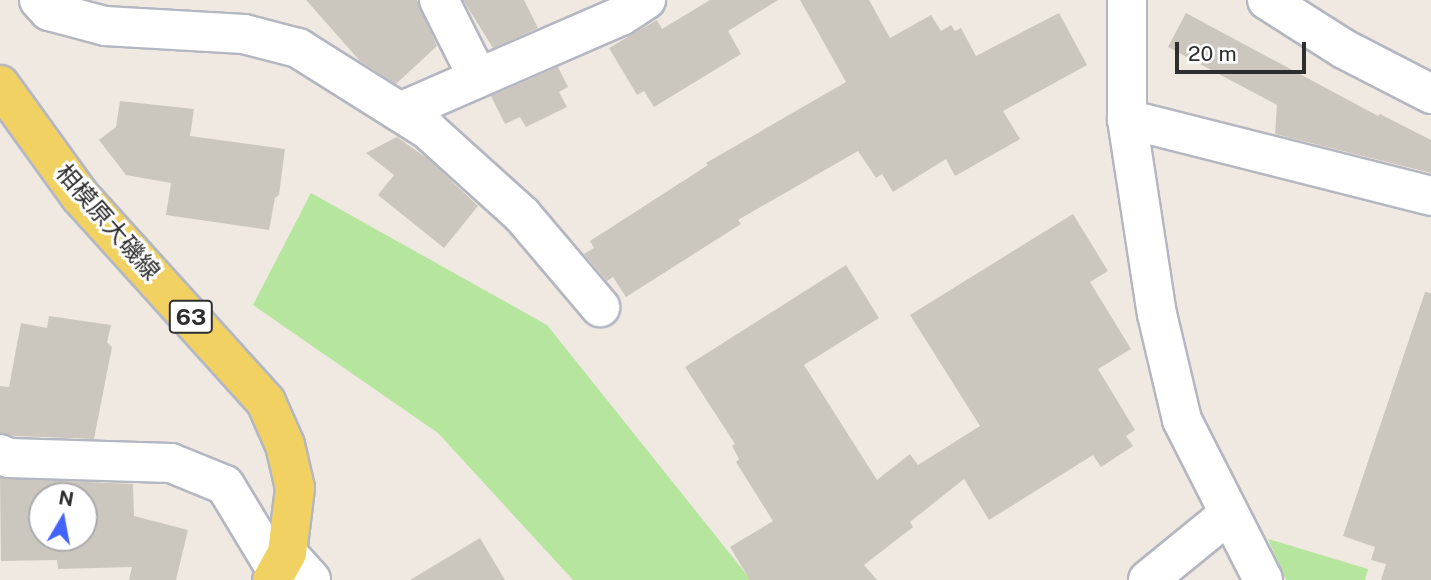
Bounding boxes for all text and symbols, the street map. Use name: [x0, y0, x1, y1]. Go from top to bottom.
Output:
scale bar: [1179, 28, 1310, 72]
text: 20 m: [1188, 41, 1237, 66]
street label: 相模原大磯線: [50, 158, 166, 286]
road number: 63: [168, 298, 214, 336]
north arrow: [28, 482, 98, 552]
text: N: [57, 486, 76, 510]

